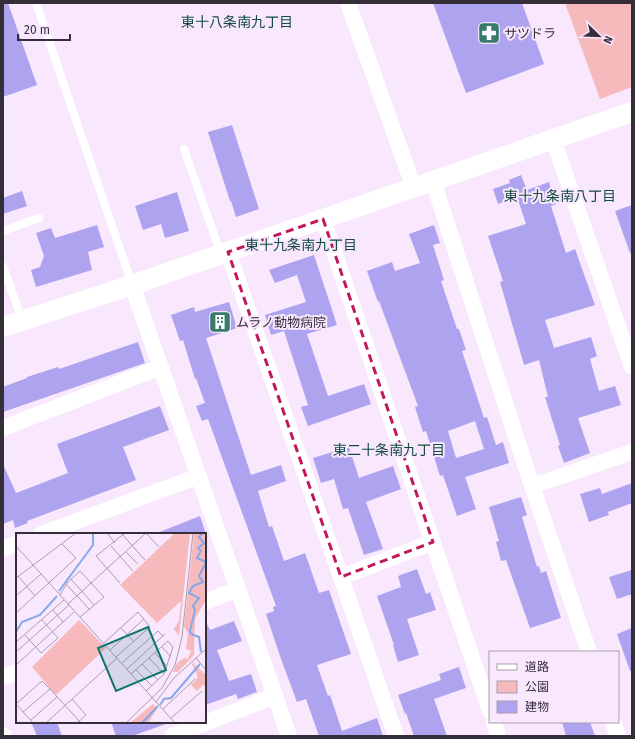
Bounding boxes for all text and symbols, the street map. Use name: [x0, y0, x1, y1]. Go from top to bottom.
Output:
district label: 東十八条南九丁目: [181, 14, 293, 31]
scale bar: [18, 16, 70, 42]
north arrow: [579, 16, 619, 56]
pharmacy icon: サツドラ: [476, 20, 502, 46]
text: 20 m: [24, 23, 50, 37]
place label: サツドラ: [504, 26, 556, 41]
text: N: [600, 34, 615, 46]
district label: 東十九条南八丁目: [504, 188, 616, 205]
district label: 東十九条南九丁目: [245, 237, 357, 254]
building icon: ムラノ動物病院: [207, 309, 233, 335]
place label: ムラノ動物病院: [236, 315, 326, 330]
district label: 東二十条南九丁目: [333, 442, 445, 459]
inset map: [16, 533, 206, 723]
legend: [489, 651, 619, 723]
text: 道路: [525, 660, 549, 674]
text: 公園: [525, 680, 549, 694]
text: 建物: [525, 700, 549, 714]

